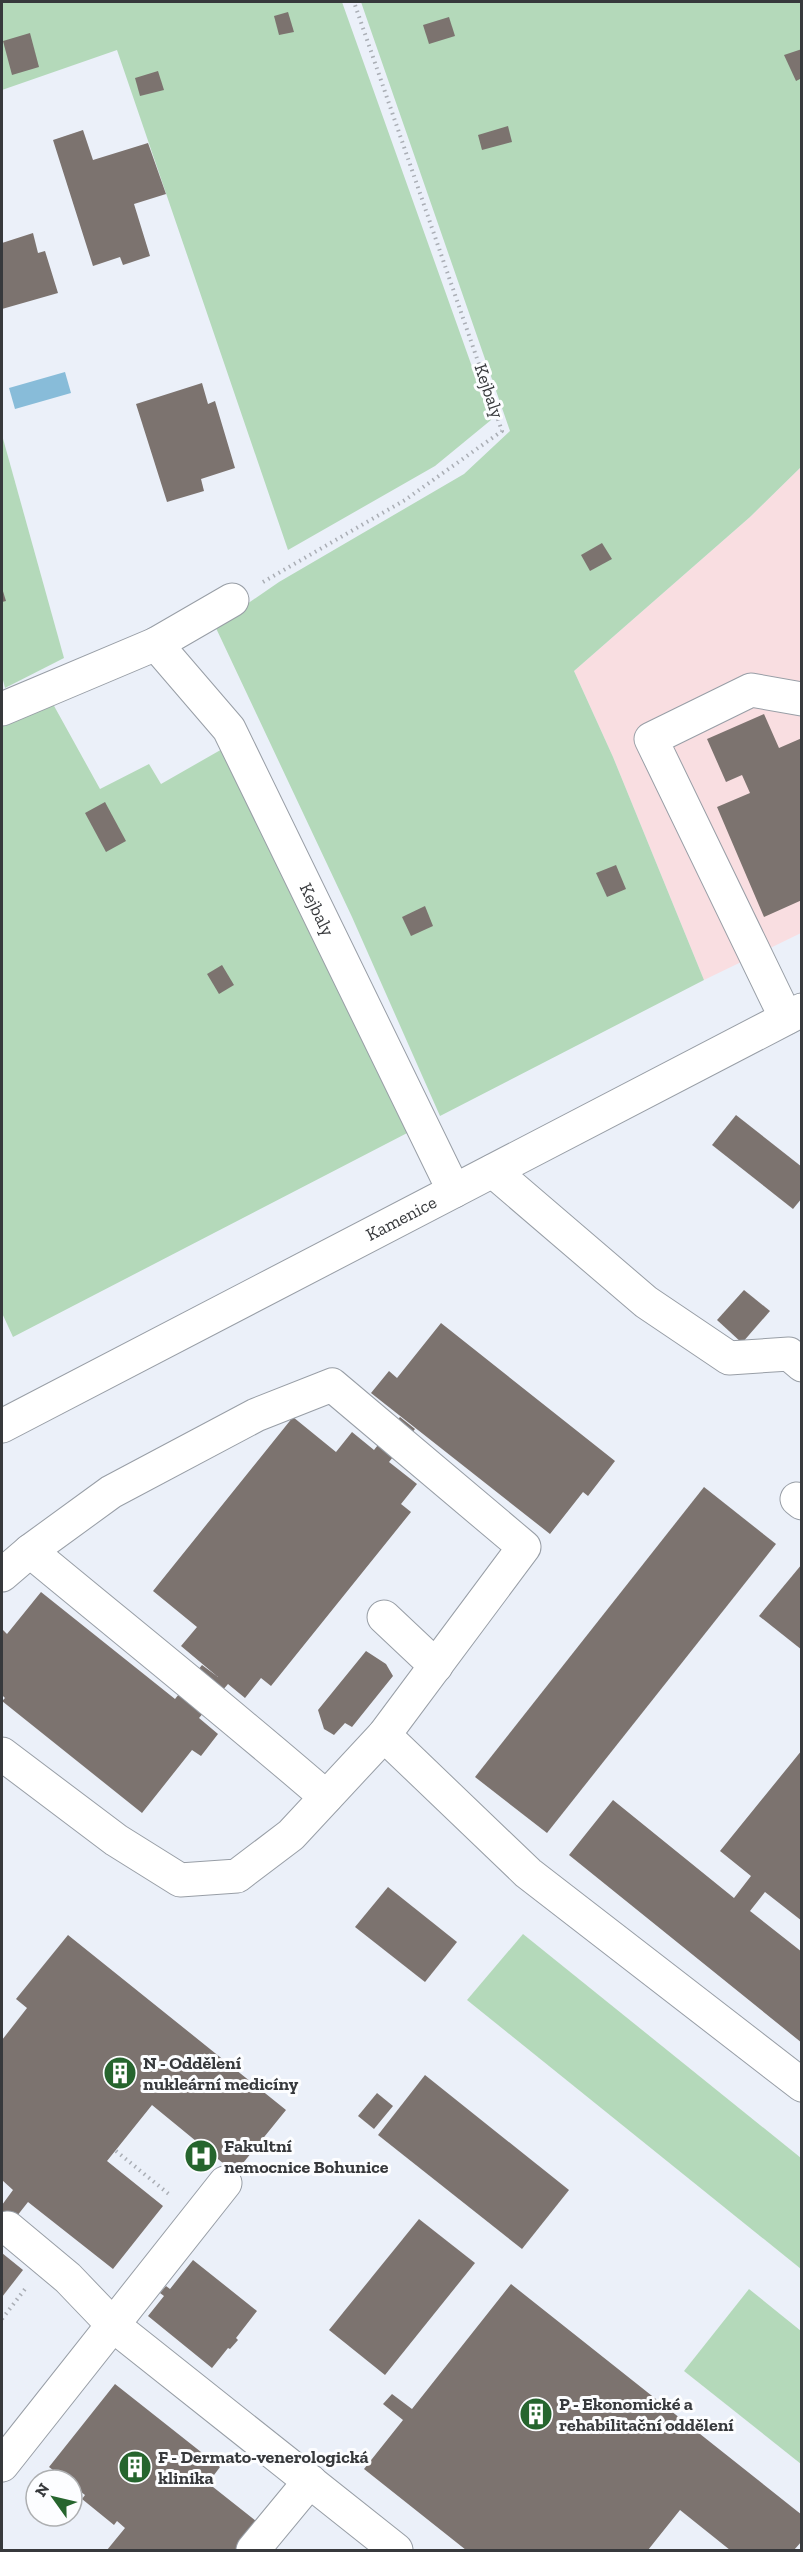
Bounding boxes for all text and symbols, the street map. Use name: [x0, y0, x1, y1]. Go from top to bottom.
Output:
street label: Kejbaly: [469, 361, 509, 422]
street label: Kejbaly: [295, 879, 339, 940]
street label: Kamenice: [362, 1191, 440, 1246]
place label: N - Oddělení nukleární medicíny: [143, 2052, 299, 2095]
building icon: N - Oddělení nukleární medicíny: [102, 2055, 138, 2091]
place label: Fakultní nemocnice Bohunice: [224, 2135, 389, 2178]
hospital icon: Fakultní nemocnice Bohunice: [183, 2138, 219, 2174]
place label: P - Ekonomické a rehabilitační oddělení: [559, 2393, 734, 2436]
building icon: P - Ekonomické a rehabilitační oddělení: [518, 2396, 554, 2432]
place label: F - Dermato-venerologická klinika: [158, 2446, 369, 2489]
building icon: F - Dermato-venerologická klinika: [117, 2449, 153, 2485]
north arrow: [24, 2468, 84, 2528]
text: N: [31, 2480, 53, 2500]

